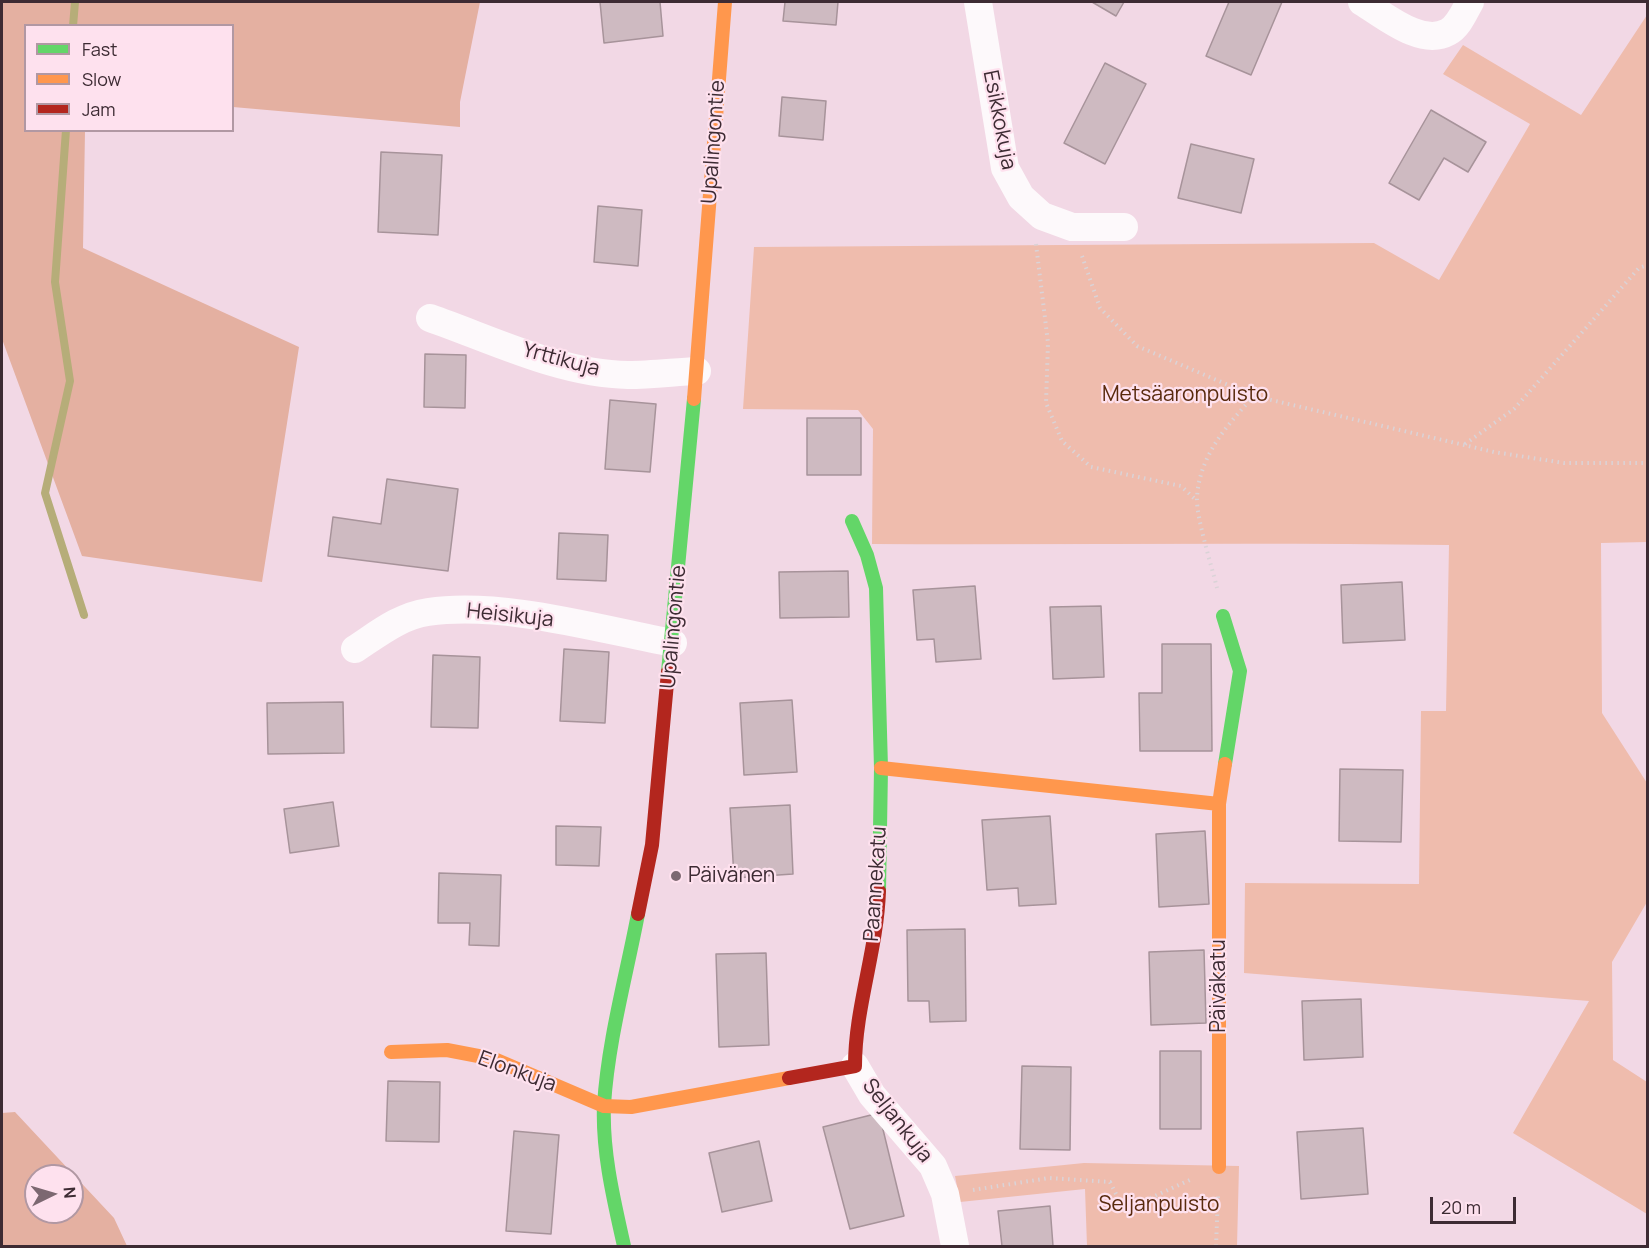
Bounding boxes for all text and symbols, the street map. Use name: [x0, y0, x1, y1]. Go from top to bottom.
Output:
legend: [24, 24, 234, 132]
text: Fast: [82, 37, 117, 61]
text: Slow: [82, 67, 121, 91]
street label: Esikkokuja: [977, 68, 1021, 172]
street label: Upalingontie: [697, 79, 731, 205]
text: Jam: [82, 97, 116, 121]
street label: Yrttikuja: [520, 338, 602, 382]
park label: Metsäaronpuisto: [1102, 382, 1268, 408]
street label: Upalingontie: [656, 564, 692, 690]
street label: Heisikuja: [465, 599, 555, 633]
street label: Paannekatu: [859, 825, 893, 943]
place label: Päivänen: [688, 863, 775, 889]
marker: Päivänen: [669, 869, 683, 883]
street label: Päiväkatu: [1206, 939, 1232, 1033]
street label: Elonkuja: [474, 1046, 560, 1098]
street label: Seljankuja: [856, 1074, 938, 1168]
north arrow: [24, 1164, 84, 1224]
scale bar: [1433, 1185, 1518, 1223]
text: N: [58, 1186, 81, 1199]
park label: Seljanpuisto: [1099, 1192, 1219, 1218]
text: 20 m: [1441, 1195, 1481, 1219]

